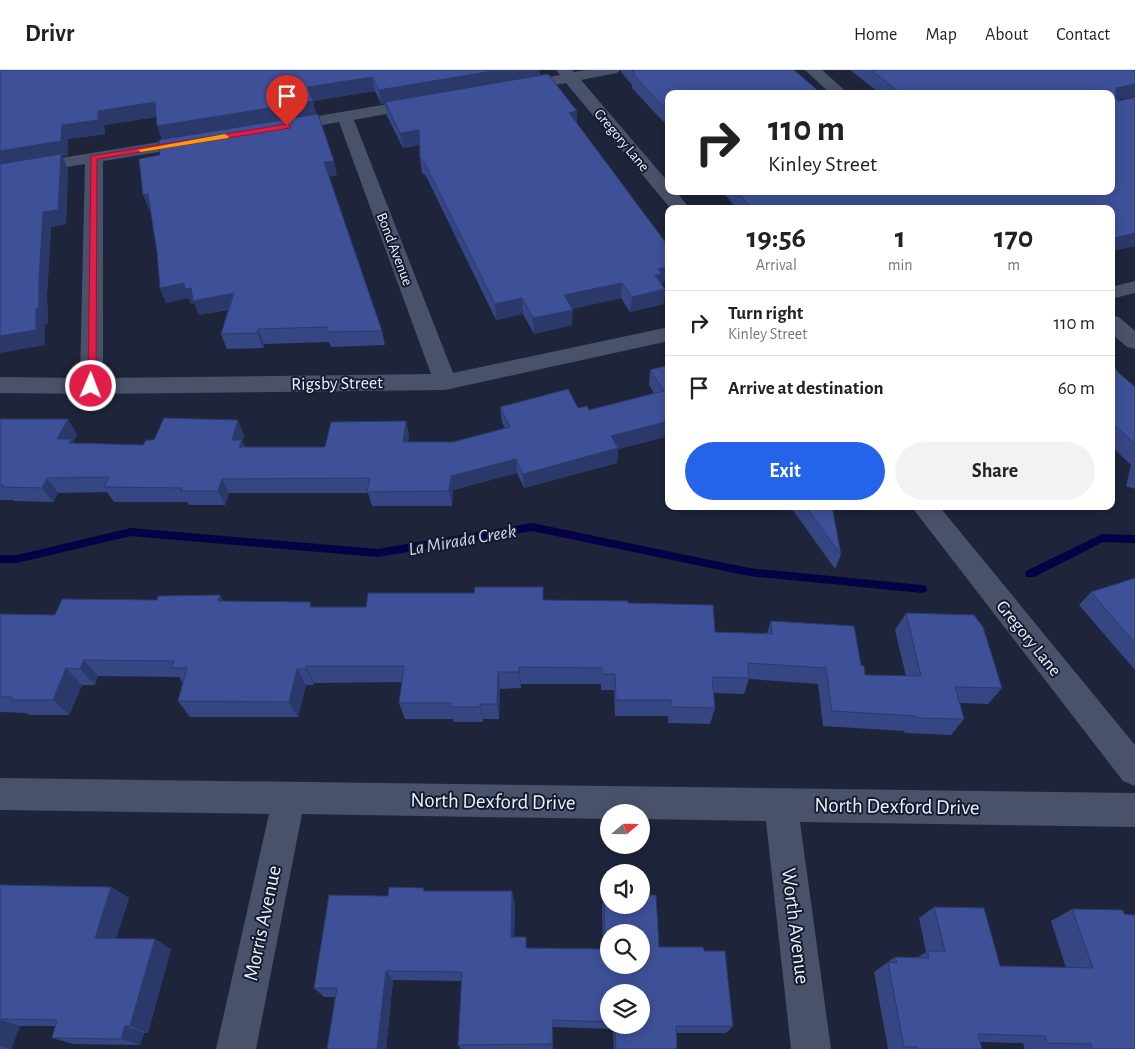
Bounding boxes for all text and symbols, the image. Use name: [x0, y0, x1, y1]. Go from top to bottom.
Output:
text: Drivr: [25, 22, 74, 46]
text: Home: [854, 26, 897, 44]
text: Map: [925, 26, 957, 44]
text: About: [985, 26, 1028, 44]
text: Contact: [1056, 26, 1110, 44]
pin: [266, 75, 308, 126]
icon: arrive: [273, 82, 301, 110]
street label: Gregory Lane: [591, 106, 652, 174]
icon: right: [685, 110, 750, 175]
text: 110 m: [768, 112, 845, 147]
text: Kinley Street: [768, 153, 877, 175]
street label: Bond Avenue: [374, 211, 415, 288]
text: 19:56: [747, 223, 806, 253]
text: 1: [895, 223, 906, 253]
text: 170: [994, 223, 1033, 253]
text: Arrival: [756, 257, 797, 273]
text: min: [888, 257, 913, 273]
text: m: [1007, 257, 1020, 273]
text: Turn right: [728, 304, 803, 323]
icon: right: [685, 309, 713, 337]
text: 110 m: [1054, 314, 1095, 333]
text: Kinley Street: [728, 326, 807, 342]
position arrow: [64, 359, 116, 411]
street label: Rigsby Street: [291, 374, 383, 394]
icon: arrive: [685, 374, 713, 402]
text: Arrive at destination: [728, 379, 884, 398]
text: 60 m: [1058, 379, 1095, 398]
button: Exit: [685, 442, 885, 500]
button: Share: [895, 442, 1095, 500]
water label: La Mirada Creek: [407, 522, 518, 559]
street label: Gregory Lane: [992, 597, 1064, 680]
street label: North Dexford Drive: [410, 790, 576, 813]
street label: North Dexford Drive: [814, 795, 980, 818]
north arrow: [600, 804, 650, 854]
map controls: [600, 804, 650, 1034]
street label: Morris Avenue: [240, 864, 285, 983]
button: sound: [600, 864, 650, 914]
street label: Worth Avenue: [778, 867, 813, 985]
button: search: [600, 924, 650, 974]
button: layers: [600, 984, 650, 1034]

